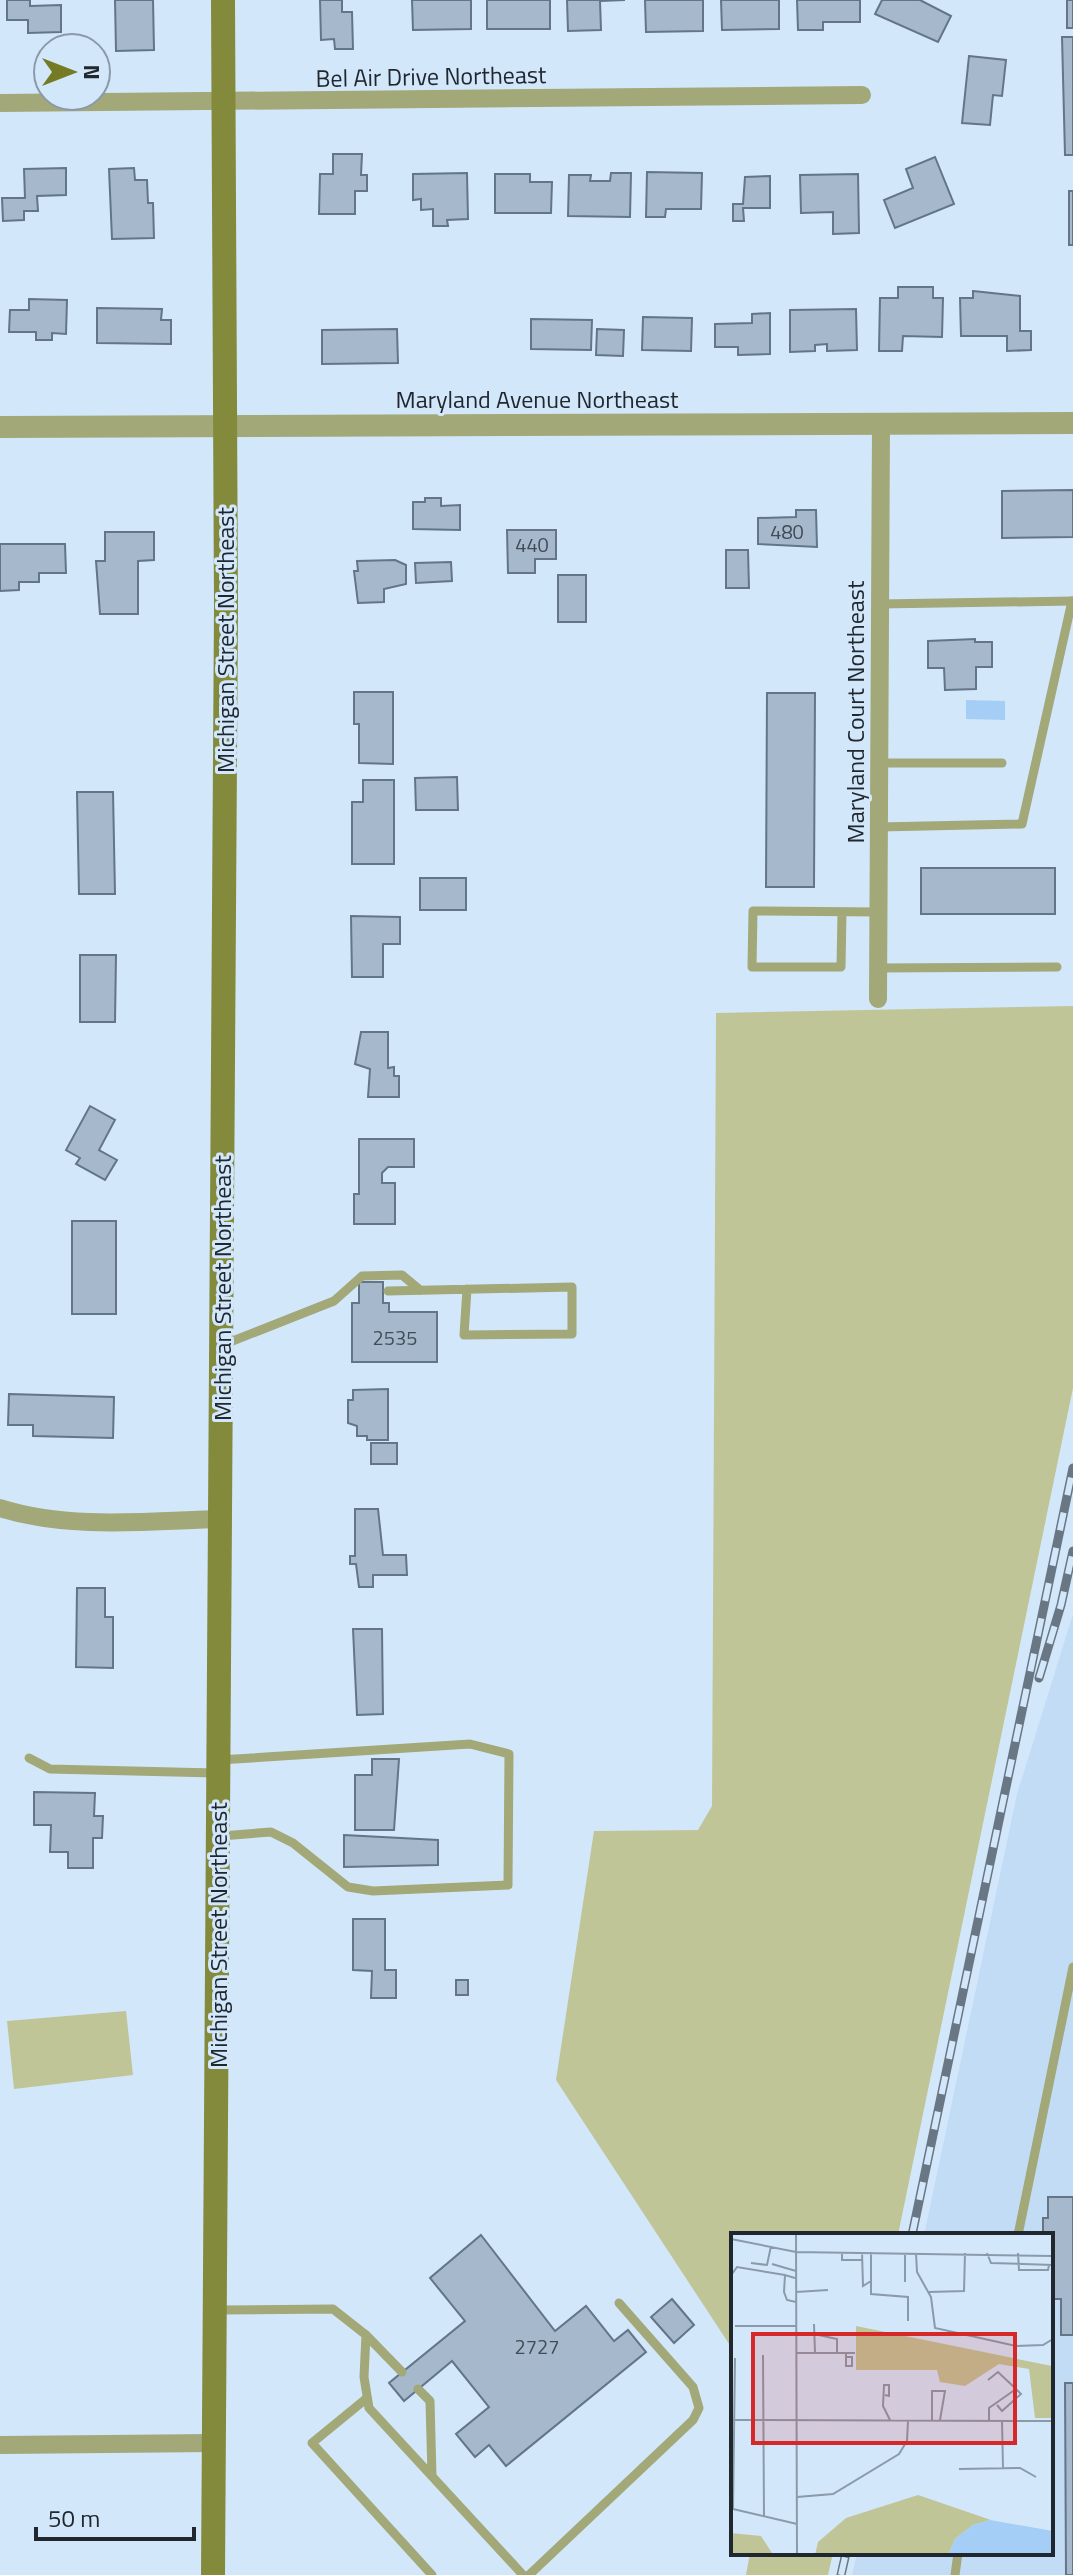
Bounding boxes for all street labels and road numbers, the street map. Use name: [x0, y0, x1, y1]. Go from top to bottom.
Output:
street label: Bel Air Drive Northeast: [315, 56, 547, 96]
street label: Maryland Avenue Northeast: [396, 381, 679, 417]
street label: Michigan Street Northeast: [207, 507, 243, 773]
street label: Maryland Court Northeast: [837, 580, 873, 843]
street label: Michigan Street Northeast: [204, 1155, 240, 1421]
street label: Michigan Street Northeast: [200, 1802, 236, 2068]

